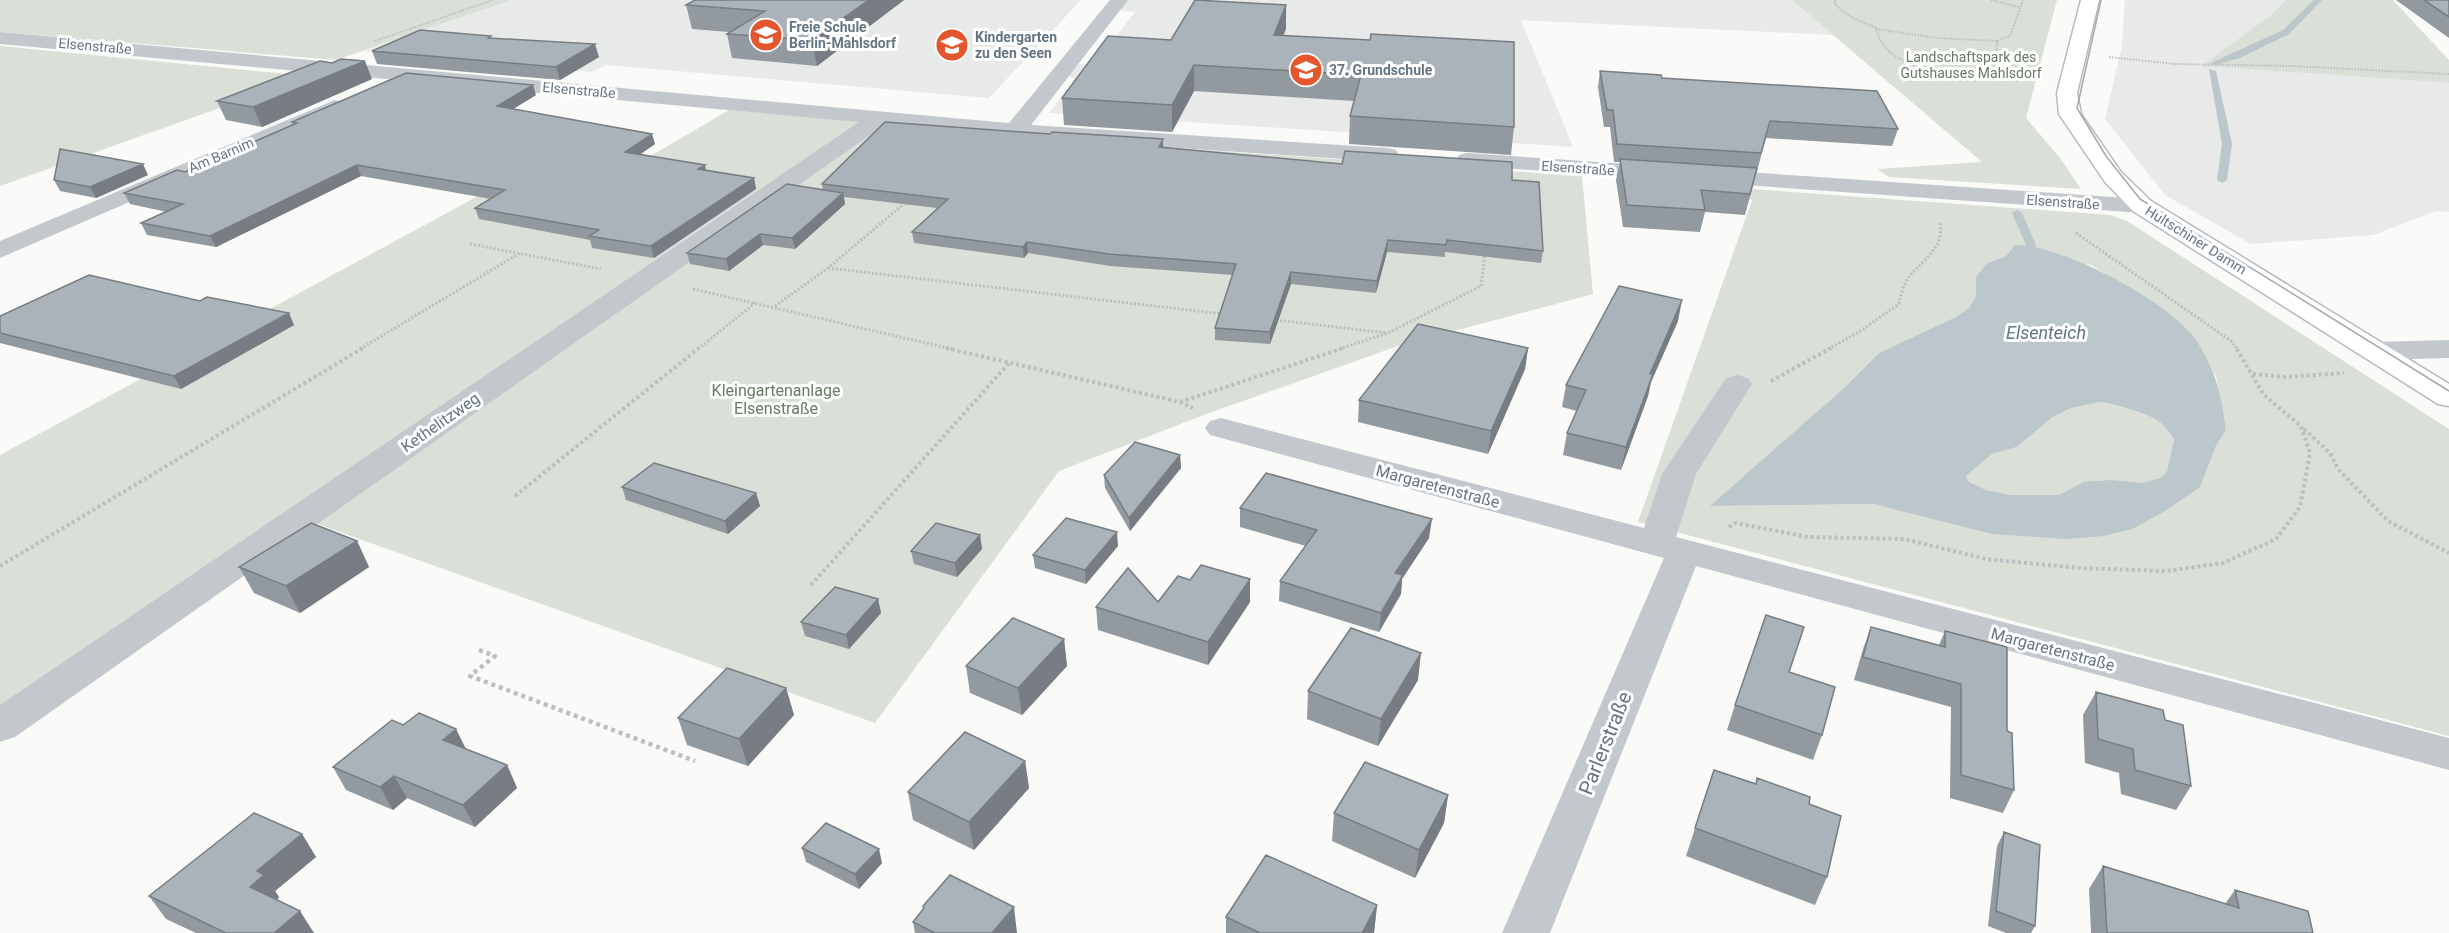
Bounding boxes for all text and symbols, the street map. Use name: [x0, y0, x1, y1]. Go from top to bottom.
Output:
school or university icon: Freie Schule Berlin-Mahlsdorf: [748, 17, 784, 53]
place label: Freie Schule Berlin-Mahlsdorf: [789, 19, 897, 51]
school or university icon: Kindergarten zu den Seen: [934, 27, 970, 63]
place label: Kindergarten zu den Seen: [975, 29, 1057, 61]
street label: Elsenstraße: [58, 35, 132, 57]
park label: Landschaftspark des Gutshauses Mahlsdorf: [1900, 49, 2042, 81]
school or university icon: 37. Grundschule: [1288, 52, 1324, 88]
place label: 37. Grundschule: [1329, 62, 1433, 78]
street label: Elsenstraße: [542, 79, 616, 101]
street label: Am Barnim: [186, 134, 256, 176]
street label: Elsenstraße: [1541, 157, 1615, 179]
street label: Elsenstraße: [2026, 191, 2100, 213]
street label: Hultschiner Damm: [2143, 202, 2249, 278]
water label: Elsenteich: [2006, 322, 2086, 343]
park label: Kleingartenanlage Elsenstraße: [712, 381, 840, 418]
street label: Kethelitzweg: [397, 388, 483, 456]
street label: Margaretenstraße: [1374, 461, 1502, 512]
street label: Margaretenstraße: [1989, 624, 2117, 675]
street label: Parlerstraße: [1573, 688, 1637, 798]

